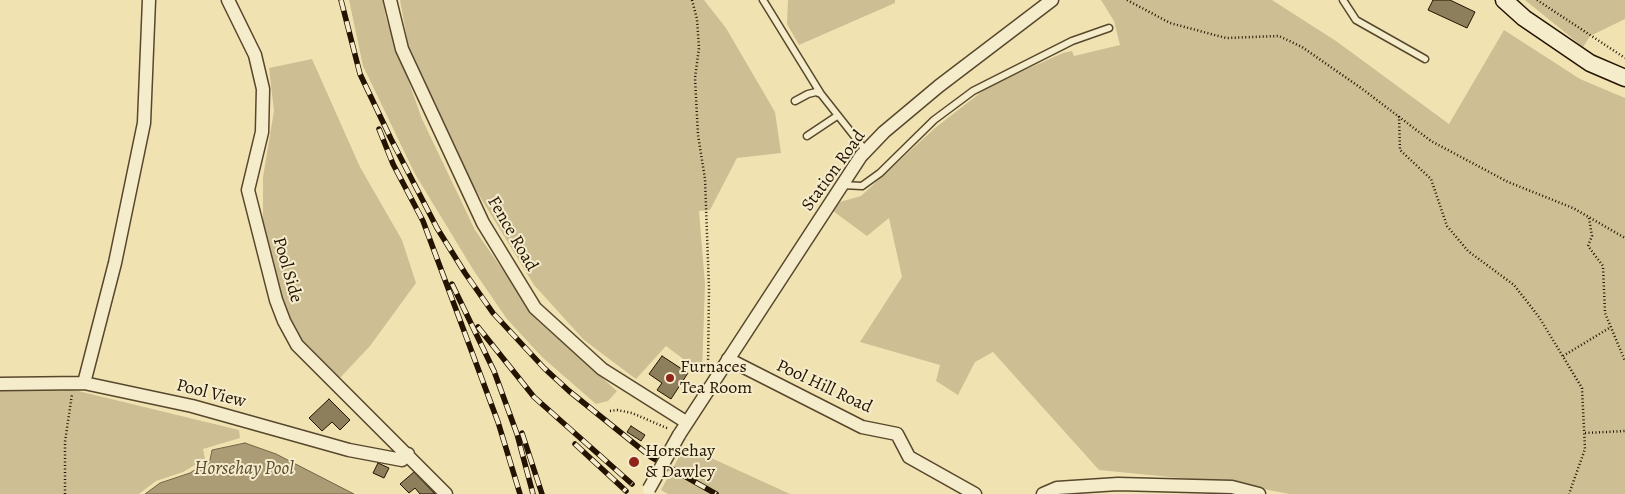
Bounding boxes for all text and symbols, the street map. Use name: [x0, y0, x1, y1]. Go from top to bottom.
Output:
street label: Station Road: [797, 126, 871, 216]
street label: Fence Road: [482, 193, 542, 275]
street label: Pool Side: [267, 235, 307, 305]
street label: Pool Hill Road: [773, 355, 875, 419]
place label: Furnaces Tea Room: [680, 357, 752, 399]
marker: Furnaces Tea Room: [664, 372, 676, 384]
street label: Pool View: [174, 375, 248, 413]
place label: Horsehay & Dawley: [645, 441, 715, 484]
marker: Horsehay & Dawley: [627, 455, 641, 469]
water label: Horsehay Pool: [194, 458, 294, 480]

